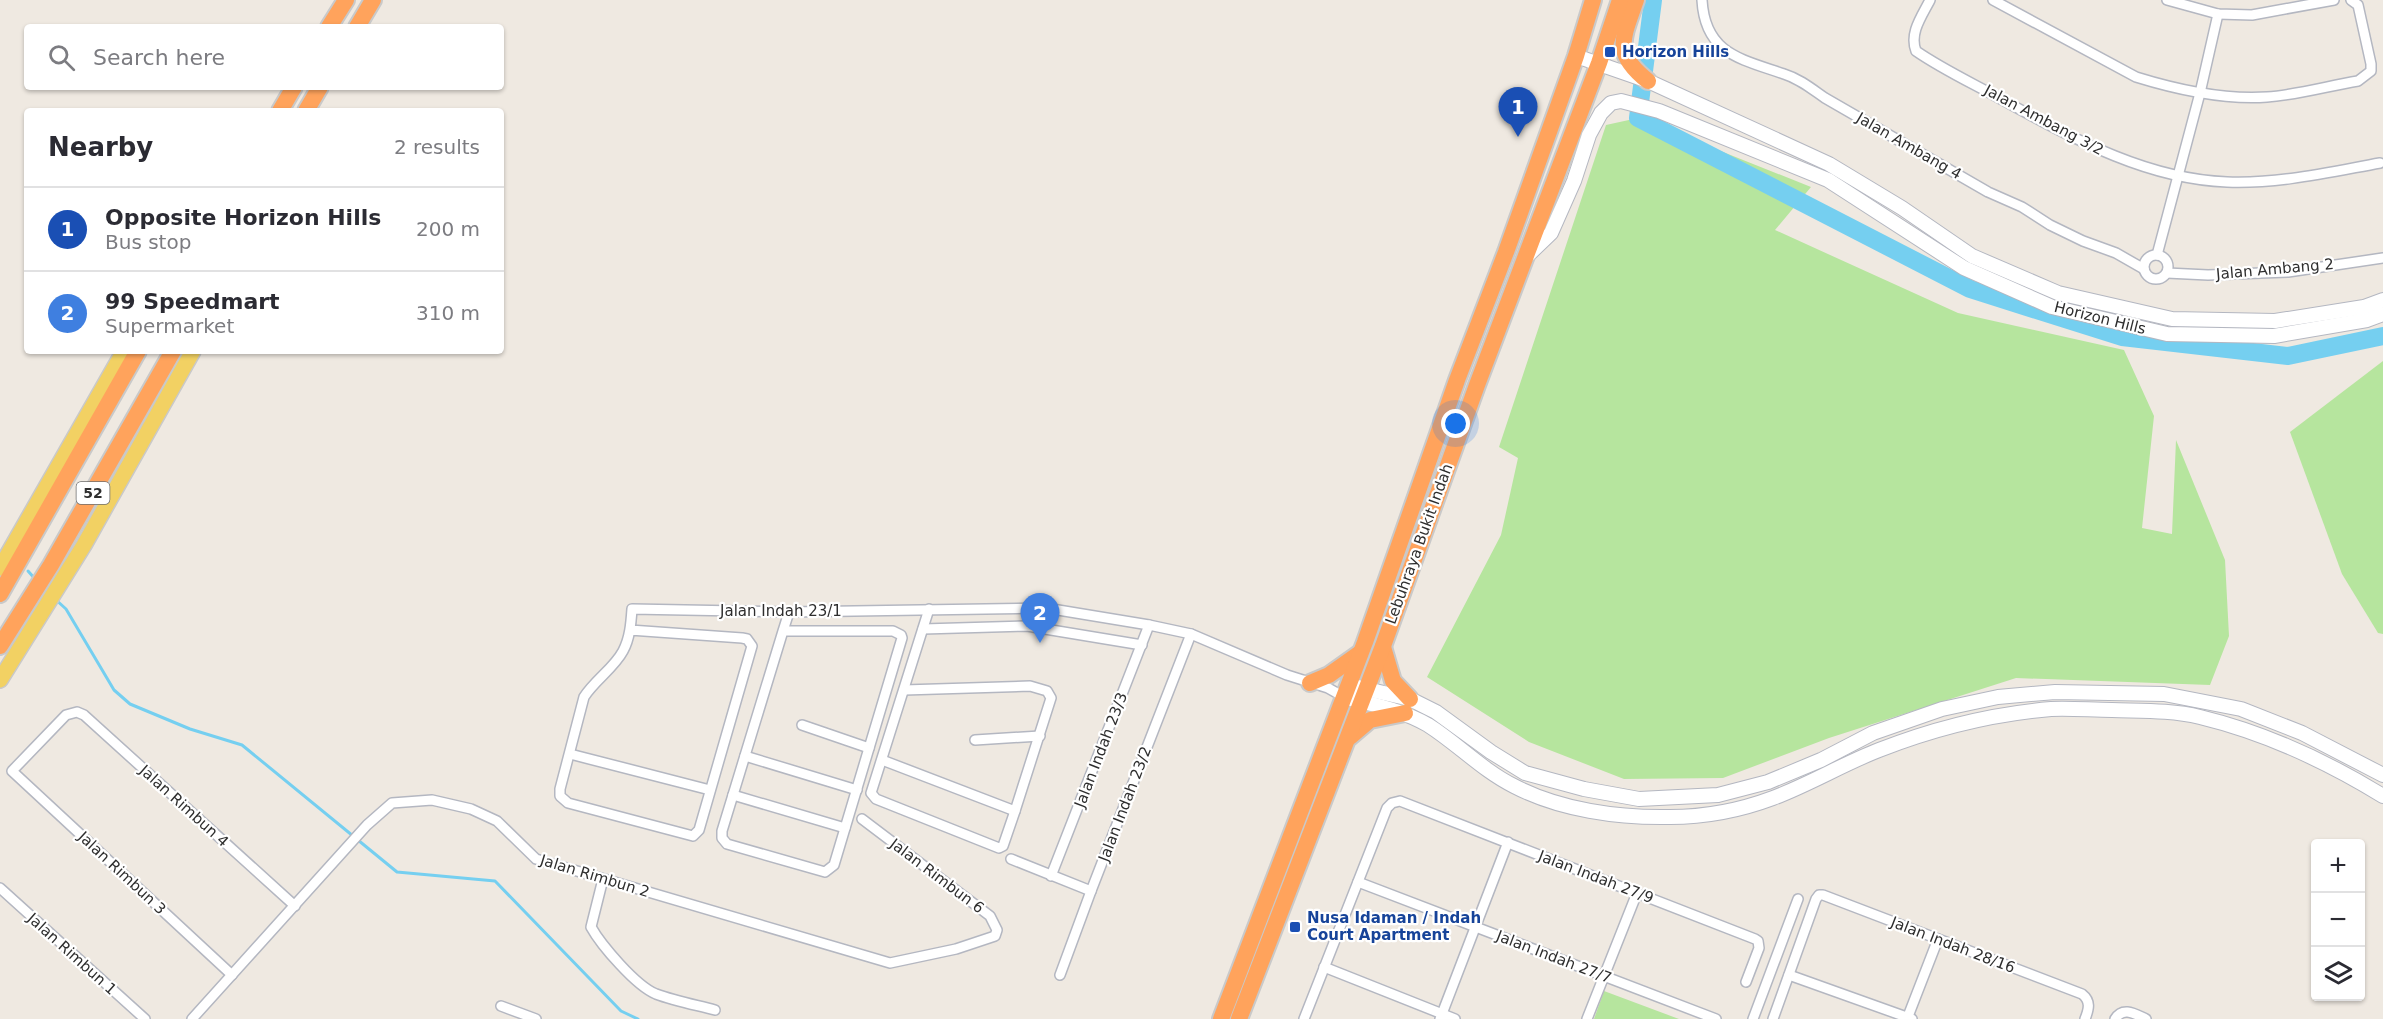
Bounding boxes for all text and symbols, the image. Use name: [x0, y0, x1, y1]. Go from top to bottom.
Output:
search box: [24, 24, 504, 90]
icon: search: [45, 41, 78, 74]
place label: Horizon Hills: [1622, 43, 1729, 61]
text: Search here: [93, 45, 225, 70]
marker: Horizon Hills: [1603, 45, 1617, 59]
street label: Jalan Ambang 3/2: [1980, 80, 2107, 159]
pin: 1: [1498, 88, 1538, 137]
street label: Jalan Ambang 4: [1852, 108, 1965, 183]
text: Nearby: [48, 132, 153, 162]
text: 2 results: [394, 135, 480, 159]
text: Opposite Horizon Hills: [105, 205, 381, 230]
text: 1: [61, 217, 74, 241]
text: 200 m: [416, 217, 480, 241]
text: Bus stop: [105, 230, 191, 254]
street label: Jalan Ambang 2: [2214, 255, 2335, 283]
text: 99 Speedmart: [105, 289, 280, 314]
street label: Horizon Hills: [2052, 298, 2148, 338]
text: 2: [61, 301, 74, 325]
text: 310 m: [416, 301, 480, 325]
text: Supermarket: [105, 314, 234, 338]
your location: [1441, 409, 1470, 438]
street label: Lebuhraya Bukit Indah: [1382, 461, 1456, 627]
road number: 52: [76, 482, 110, 504]
pin: 2: [1020, 594, 1060, 643]
street label: Jalan Indah 23/1: [719, 602, 842, 620]
street label: Jalan Indah 23/3: [1070, 690, 1131, 811]
street label: Jalan Indah 23/2: [1094, 744, 1155, 865]
street label: Jalan Rimbun 4: [135, 761, 232, 851]
street label: Jalan Rimbun 3: [74, 827, 170, 918]
street label: Jalan Rimbun 6: [886, 834, 988, 917]
map controls: [2311, 839, 2365, 1001]
button: +: [2311, 839, 2365, 893]
street label: Jalan Indah 27/9: [1535, 846, 1656, 907]
street label: Jalan Rimbun 2: [537, 851, 652, 901]
button: −: [2311, 893, 2365, 947]
street label: Jalan Rimbun 1: [23, 909, 120, 999]
place label: Nusa Idaman / Indah Court Apartment: [1307, 909, 1481, 944]
street label: Jalan Indah 28/16: [1888, 913, 2018, 977]
marker: Nusa Idaman / Indah Court Apartment: [1288, 920, 1302, 934]
street label: Jalan Indah 27/7: [1493, 926, 1614, 987]
button: layers: [2311, 947, 2365, 1001]

